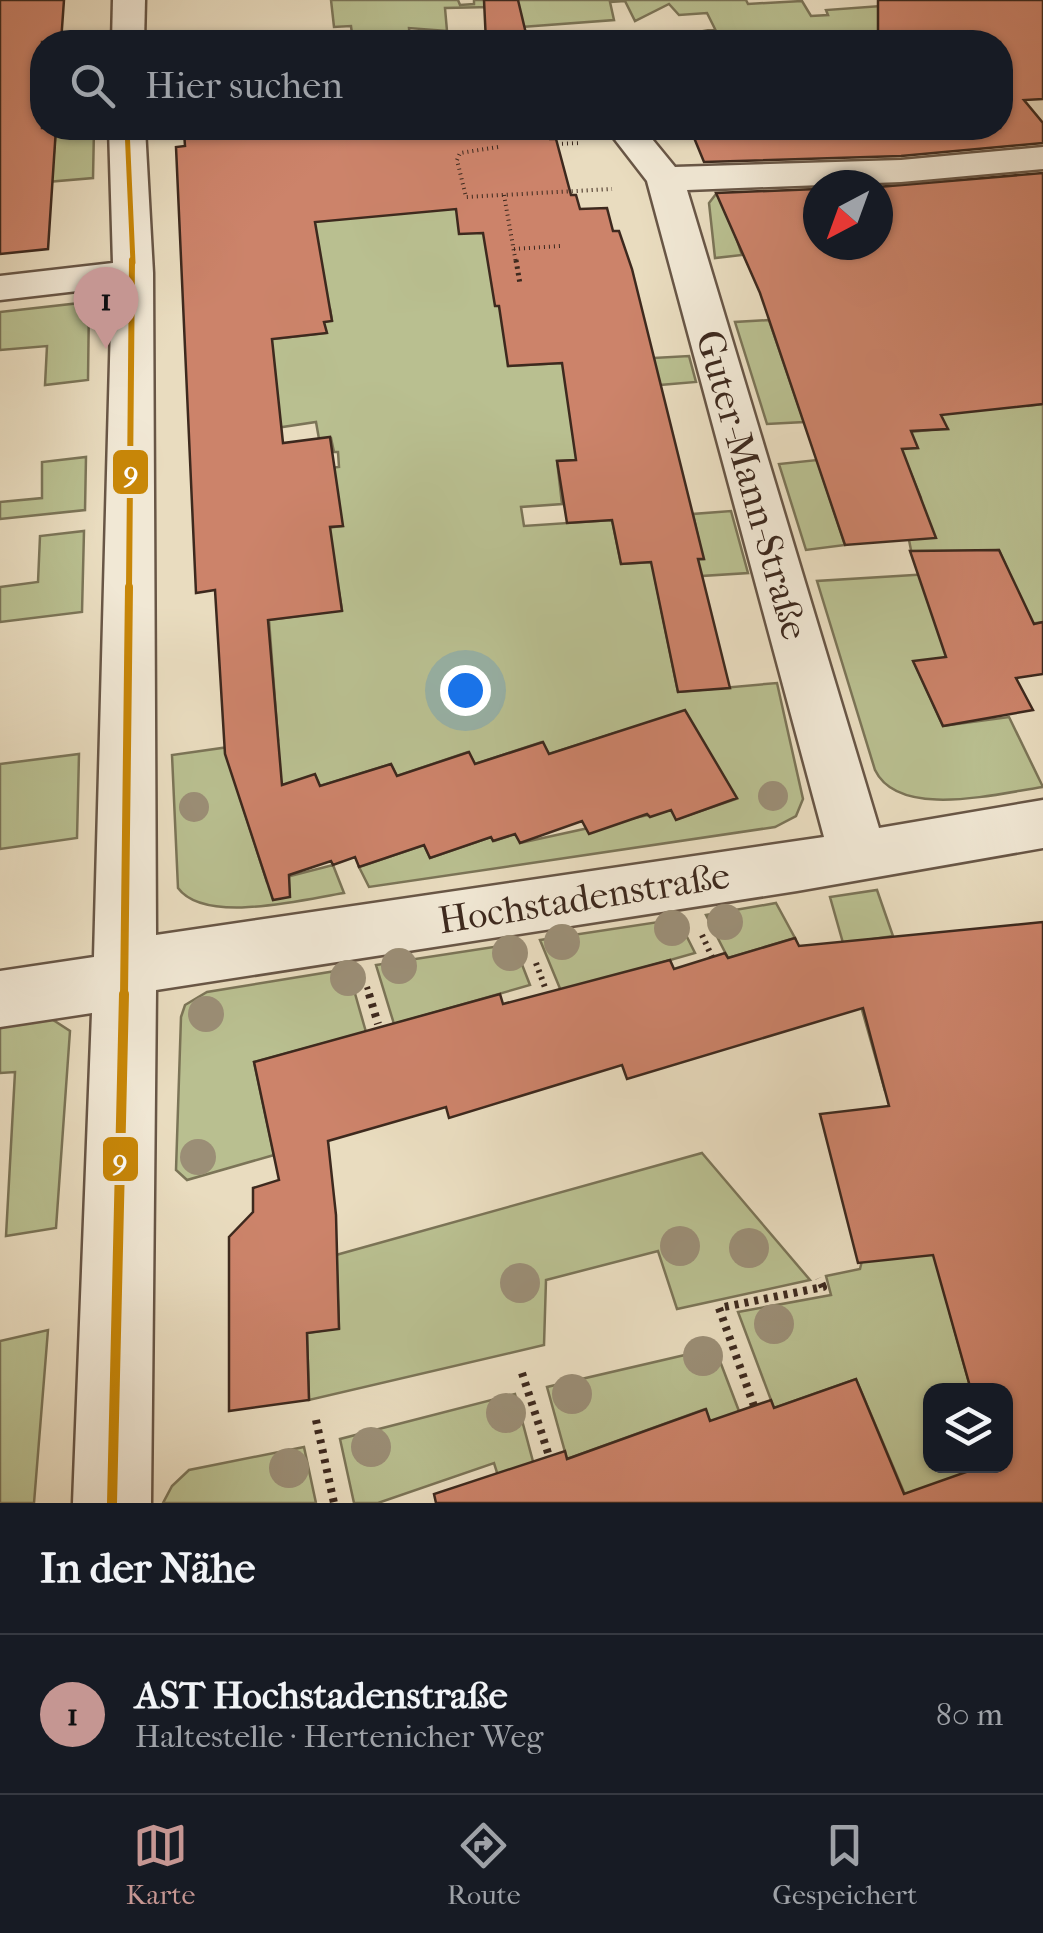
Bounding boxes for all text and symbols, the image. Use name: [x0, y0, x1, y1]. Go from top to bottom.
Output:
search box: [30, 30, 1013, 140]
icon: search: [65, 58, 120, 113]
text: Hier suchen: [145, 63, 343, 108]
north arrow: [803, 170, 893, 260]
pin: 1: [74, 266, 138, 349]
street label: Guter-Mann-Straße: [686, 325, 818, 645]
line badge: 9: [111, 448, 150, 496]
text: 9: [124, 455, 138, 488]
your location: [440, 665, 491, 716]
street label: Hochstadenstraße: [435, 853, 733, 943]
line badge: 9: [101, 1135, 140, 1183]
text: 9: [113, 1143, 127, 1176]
map controls: [923, 1383, 1013, 1473]
button: layers: [923, 1383, 1013, 1473]
text: In der Nähe: [40, 1544, 255, 1593]
text: AST Hochstadenstraße: [135, 1673, 508, 1718]
text: 1: [67, 1696, 78, 1733]
text: 80 m: [936, 1696, 1003, 1733]
text: Haltestelle · Hertenicher Weg: [135, 1718, 543, 1755]
tab: Karte: [126, 1818, 195, 1911]
tab: Route: [447, 1818, 521, 1911]
tab: Gespeichert: [772, 1818, 917, 1911]

